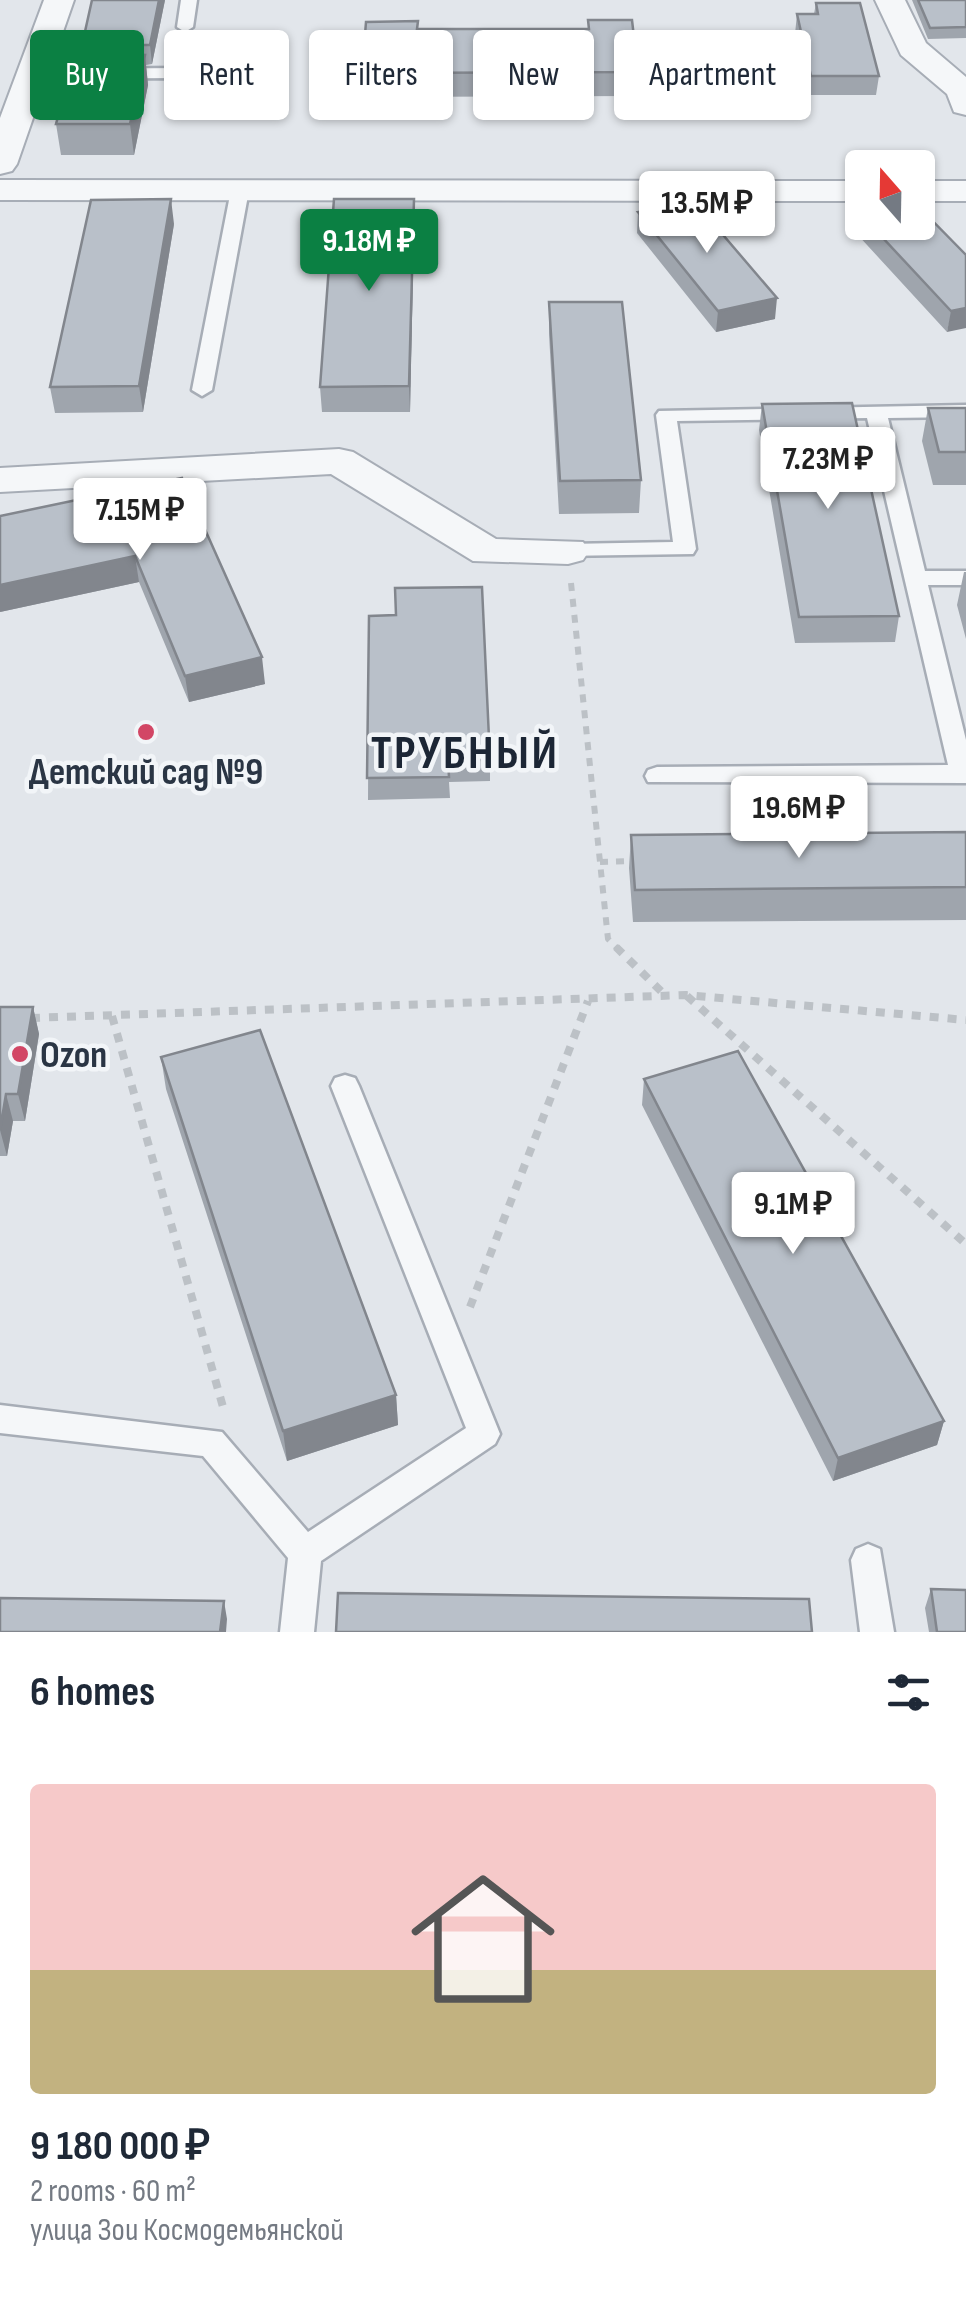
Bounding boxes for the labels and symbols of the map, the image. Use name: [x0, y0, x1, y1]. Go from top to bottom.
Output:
north arrow: [845, 150, 935, 240]
pin: 13.5M ₽: [615, 171, 799, 256]
pin: 9.18M ₽: [277, 209, 461, 294]
pin: 7.23M ₽: [736, 427, 920, 512]
pin: 7.15M ₽: [48, 478, 232, 563]
marker: Детский сад №9: [135, 721, 157, 743]
district label: ТРУБНЫЙ: [371, 725, 559, 782]
place label: Детский сад №9: [29, 750, 263, 795]
pin: 19.6M ₽: [707, 776, 891, 861]
place label: Ozon: [40, 1033, 107, 1078]
marker: Ozon: [9, 1043, 31, 1065]
pin: 9.1M ₽: [712, 1172, 874, 1257]

